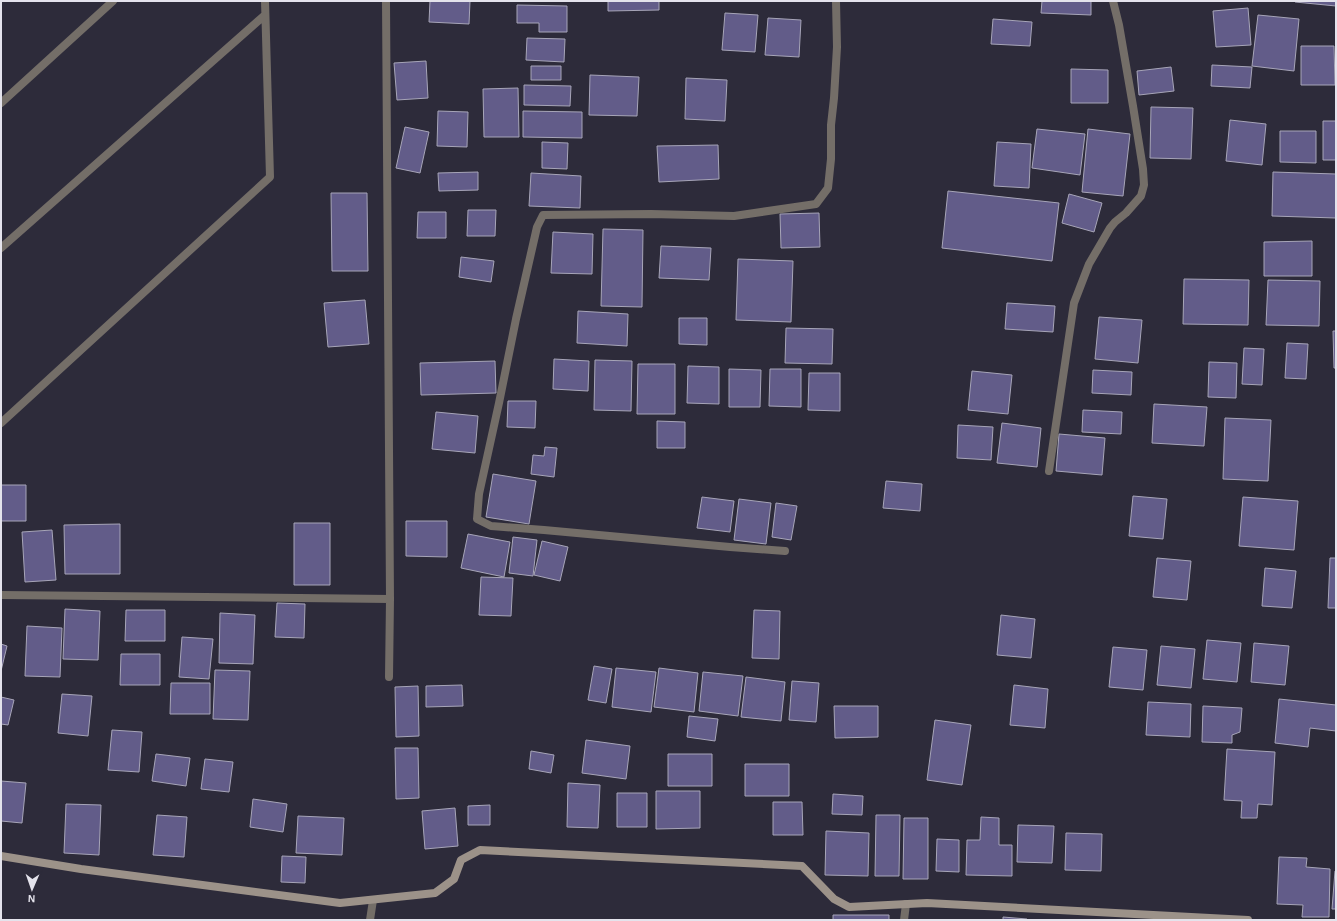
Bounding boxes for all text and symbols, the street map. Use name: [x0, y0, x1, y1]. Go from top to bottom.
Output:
north arrow: [12, 869, 52, 909]
text: N: [28, 893, 36, 904]

